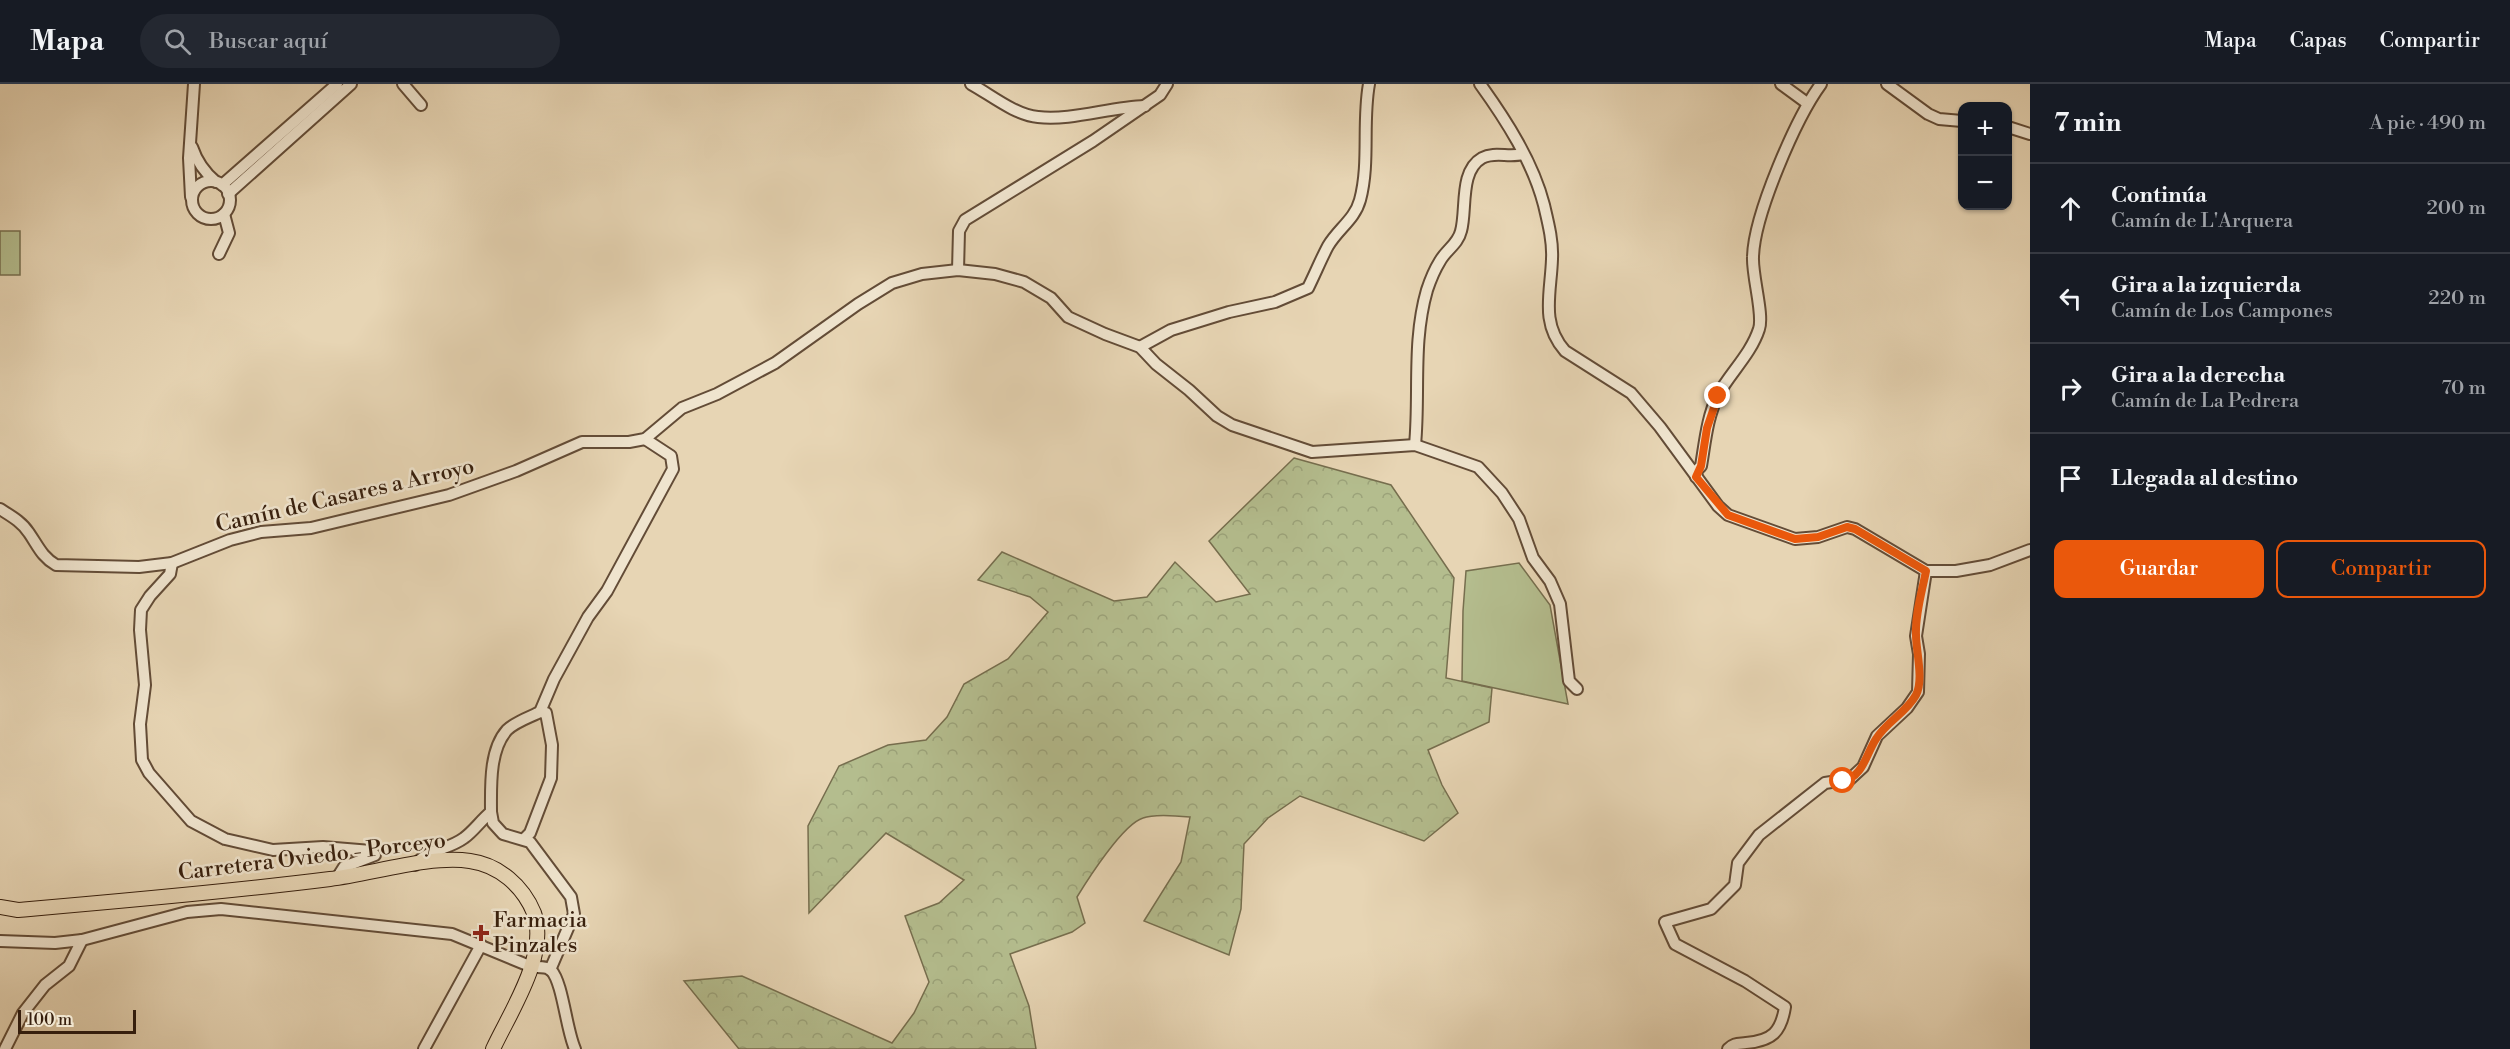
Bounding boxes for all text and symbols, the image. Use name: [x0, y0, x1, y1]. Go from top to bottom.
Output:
search box: [140, 14, 560, 68]
text: Mapa: [30, 24, 104, 59]
icon: search: [161, 25, 194, 58]
text: Buscar aquí: [209, 28, 328, 55]
text: Mapa: [2205, 28, 2257, 54]
text: Capas: [2290, 28, 2347, 54]
text: Compartir: [2380, 28, 2480, 54]
map controls: [1958, 102, 2012, 210]
button: +: [1958, 102, 2012, 156]
text: 7 min: [2054, 107, 2121, 139]
text: A pie · 490 m: [2369, 111, 2486, 136]
button: −: [1958, 156, 2012, 210]
text: Continúa: [2111, 182, 2207, 209]
icon: ahead: [2054, 192, 2087, 225]
text: 200 m: [2426, 196, 2486, 221]
text: Camín de L'Arquera: [2111, 209, 2293, 234]
text: Gira a la izquierda: [2111, 272, 2301, 299]
icon: left: [2054, 282, 2087, 315]
text: 220 m: [2428, 286, 2486, 311]
text: Camín de Los Campones: [2111, 299, 2333, 324]
text: Gira a la derecha: [2111, 362, 2285, 389]
icon: right: [2054, 372, 2087, 405]
text: 70 m: [2442, 376, 2486, 401]
route end: [1704, 382, 1730, 408]
text: Camín de La Pedrera: [2111, 389, 2299, 414]
street label: Camín de Casares a Arroyo: [213, 453, 477, 539]
icon: arrive: [2054, 462, 2087, 495]
text: Llegada al destino: [2111, 465, 2298, 492]
button: Guardar: [2054, 540, 2264, 598]
button: Compartir: [2276, 540, 2486, 598]
route start: [1829, 767, 1855, 793]
street label: Carretera Oviedo - Porceyo: [177, 827, 447, 887]
place label: Farmacia Pinzales: [493, 907, 588, 959]
marker: Farmacia Pinzales: [474, 926, 488, 940]
scale bar: [18, 1007, 136, 1034]
text: 100 m: [27, 1010, 72, 1030]

